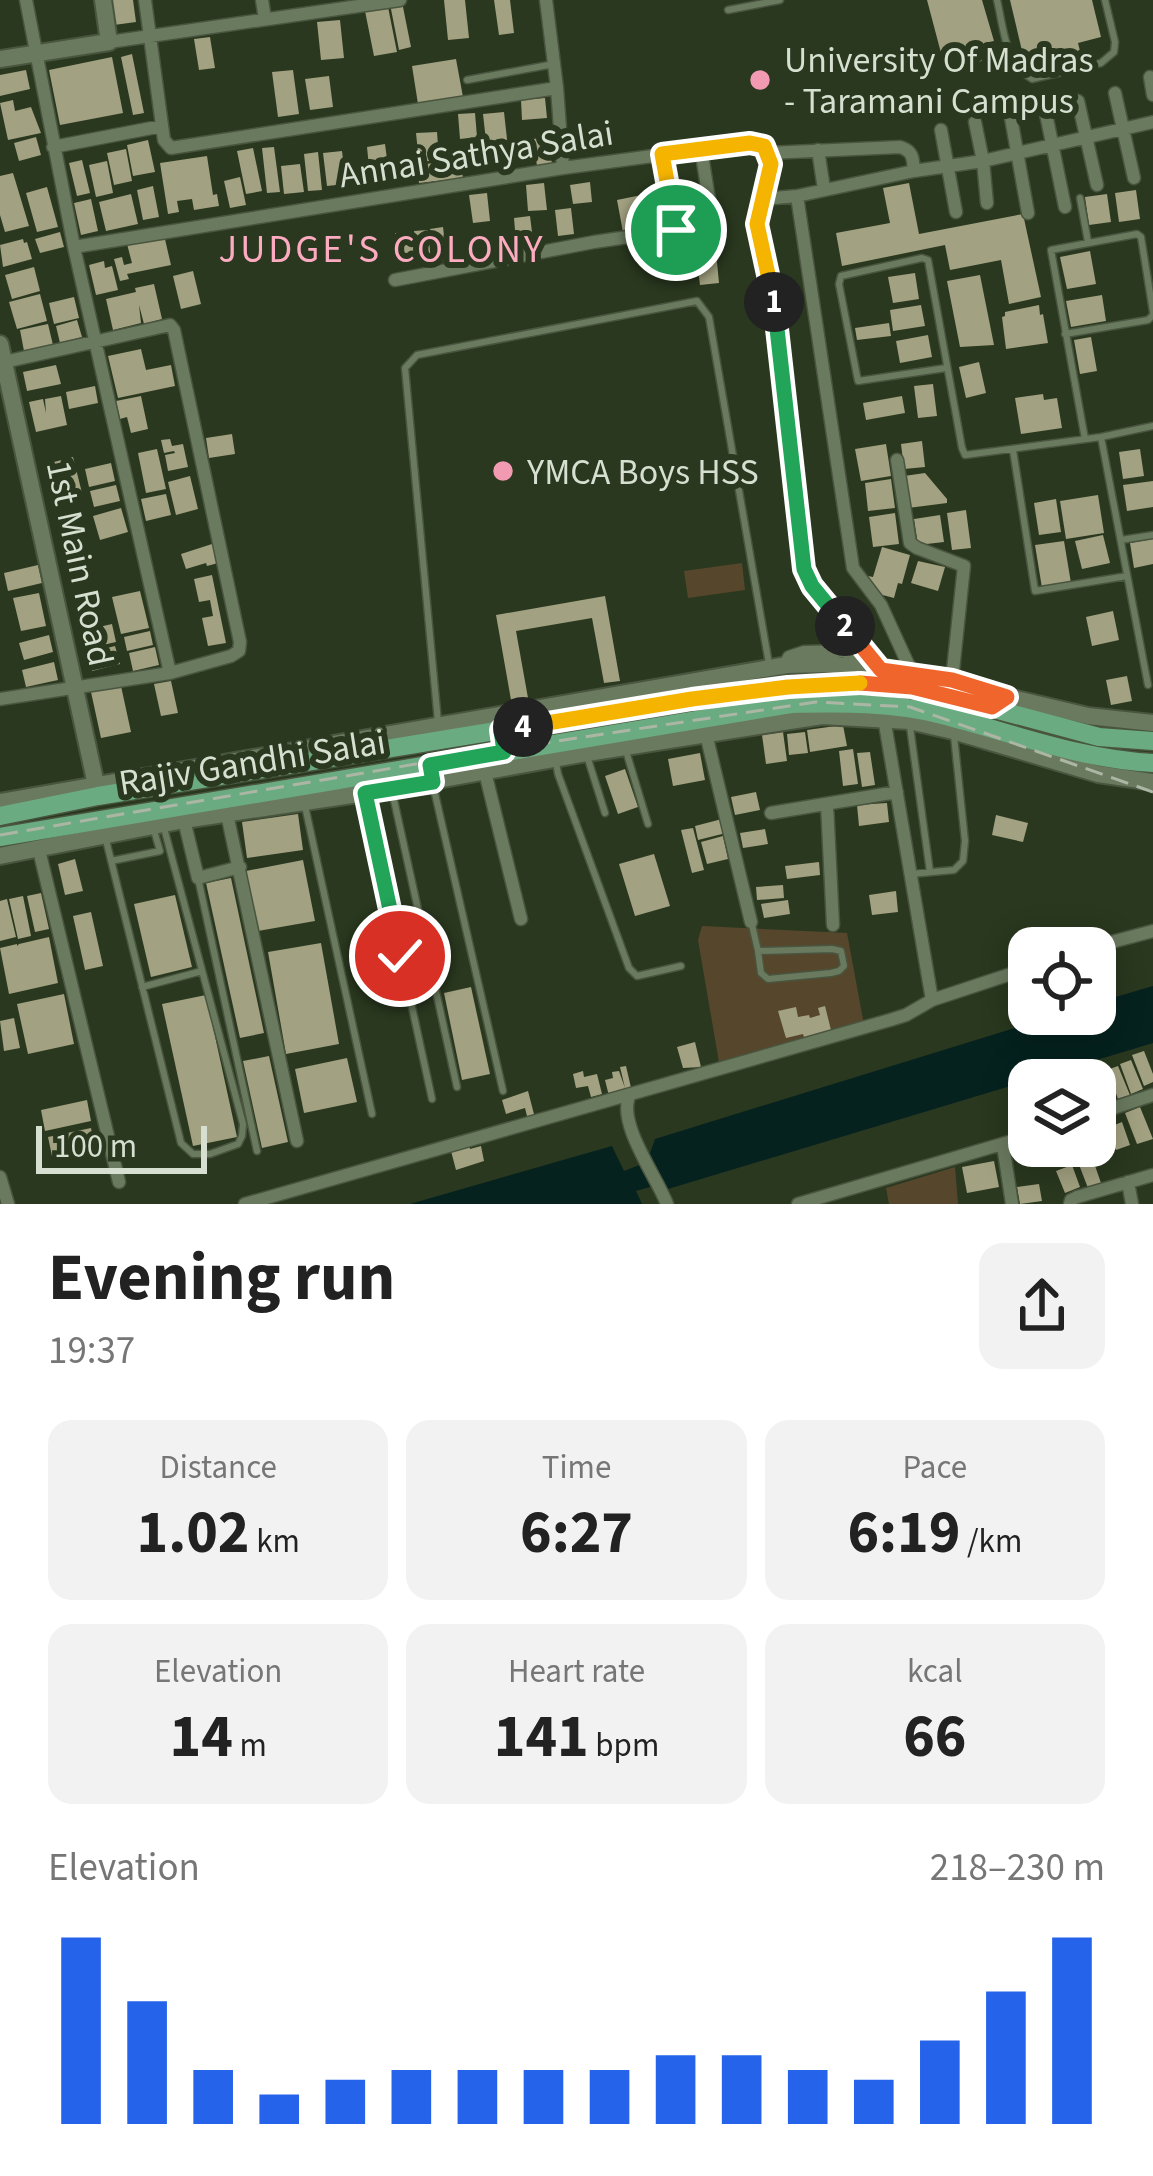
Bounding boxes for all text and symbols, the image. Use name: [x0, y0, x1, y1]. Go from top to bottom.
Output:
place label: University Of Madras - Taramani Campus: [784, 35, 1094, 127]
marker: University Of Madras - Taramani Campus: [747, 67, 773, 93]
street label: Annai Sathya Salai: [336, 108, 617, 201]
pin: [625, 179, 727, 281]
icon: arrive: [643, 197, 709, 263]
district label: JUDGE'S COLONY: [218, 222, 546, 278]
pin: 1: [744, 272, 804, 332]
text: 1: [765, 278, 783, 325]
place label: YMCA Boys HSS: [526, 447, 759, 498]
street label: 1st Main Road: [33, 456, 126, 671]
marker: YMCA Boys HSS: [490, 458, 516, 484]
pin: 2: [815, 596, 875, 656]
text: 2: [836, 602, 854, 649]
pin: 4: [493, 697, 553, 757]
text: 4: [514, 703, 532, 750]
street label: Rajiv Gandhi Salai: [115, 716, 389, 809]
pin: [349, 905, 451, 1007]
icon: check: [367, 923, 433, 989]
map controls: [1008, 927, 1116, 1167]
button: locate: [1008, 927, 1116, 1035]
button: layers: [1008, 1059, 1116, 1167]
scale bar: [36, 1120, 207, 1173]
text: 100 m: [54, 1123, 137, 1170]
text: Evening run: [48, 1231, 395, 1325]
button: share: [979, 1243, 1105, 1369]
text: 19:37: [48, 1323, 135, 1379]
text: Distance: [159, 1444, 277, 1491]
text: Time: [542, 1444, 611, 1491]
text: Pace: [903, 1444, 967, 1491]
text: 1.02: [136, 1491, 250, 1576]
text: 6:27: [520, 1491, 633, 1576]
text: 6:19: [847, 1491, 960, 1576]
text: km: [250, 1518, 300, 1565]
text: /km: [960, 1518, 1022, 1565]
text: Elevation: [154, 1648, 282, 1695]
text: Heart rate: [508, 1648, 645, 1695]
text: kcal: [907, 1648, 963, 1695]
text: 14: [169, 1695, 233, 1780]
text: 141: [494, 1695, 589, 1780]
text: 66: [903, 1695, 967, 1780]
text: m: [233, 1722, 267, 1769]
text: bpm: [589, 1722, 659, 1769]
text: Elevation: [48, 1840, 200, 1896]
text: 218–230 m: [930, 1840, 1105, 1896]

